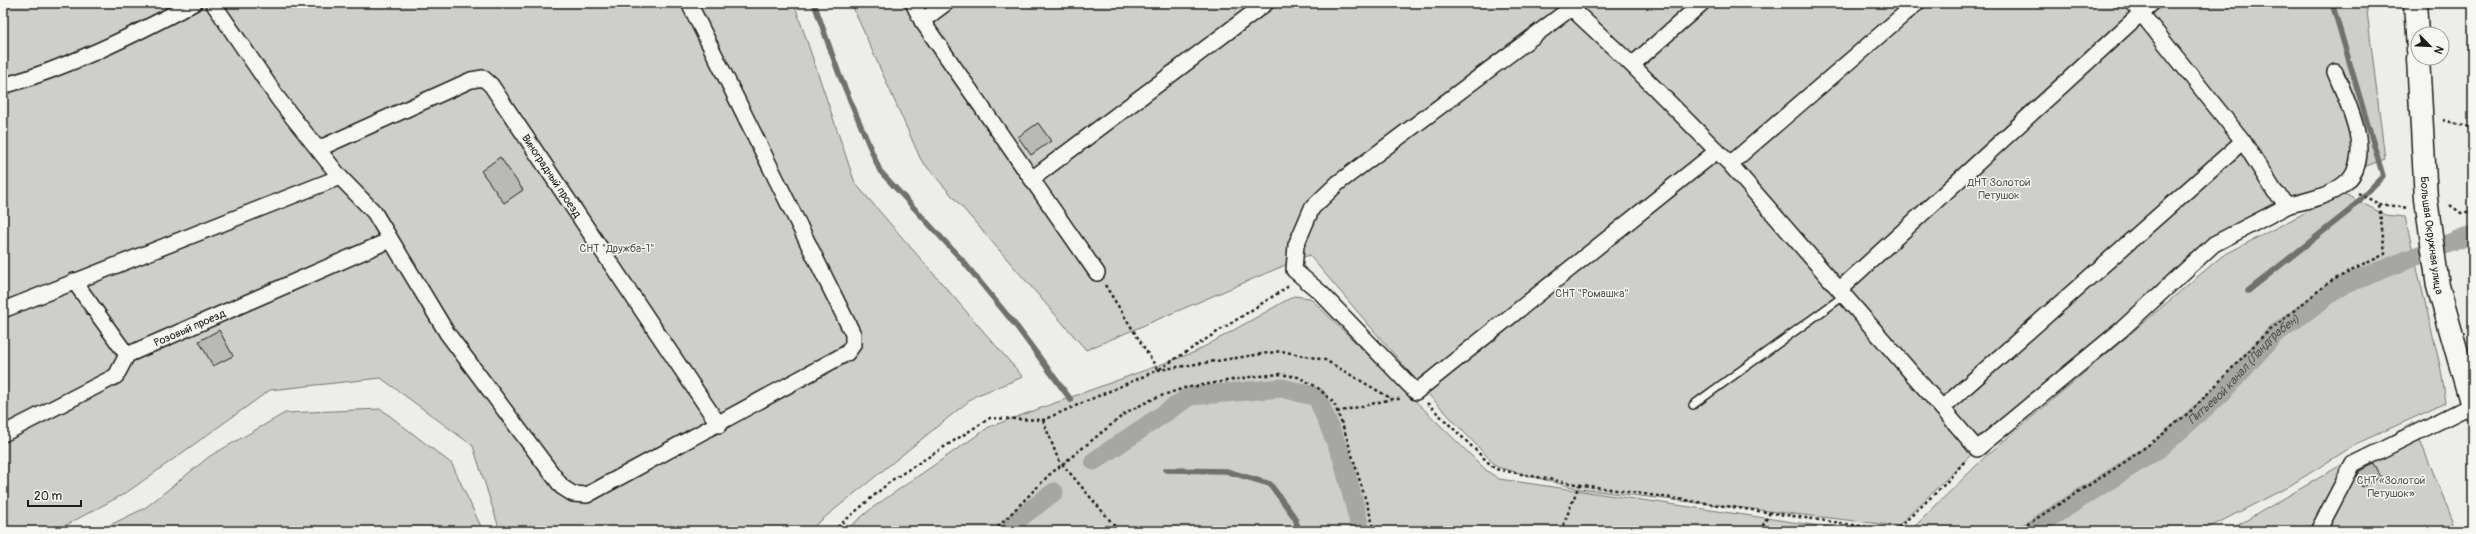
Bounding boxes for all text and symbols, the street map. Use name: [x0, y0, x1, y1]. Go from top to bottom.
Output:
north arrow: [2410, 26, 2450, 66]
text: N: [2431, 44, 2446, 56]
street label: Виноградный проезд: [519, 132, 584, 221]
park label: ДНТ Золотой Петушок: [1967, 176, 2030, 202]
street label: Большая Окружная улица: [2418, 176, 2446, 296]
park label: СНТ "Дружба-1": [579, 242, 655, 255]
park label: СНТ "Ромашка": [1555, 287, 1629, 300]
street label: Розовый проезд: [152, 307, 228, 349]
water label: Питьевой канал (Ландграбен): [2185, 312, 2303, 428]
park label: СНТ «Золотой Петушок»: [2357, 474, 2425, 500]
scale bar: [28, 482, 81, 508]
text: 20 m: [34, 489, 63, 504]

